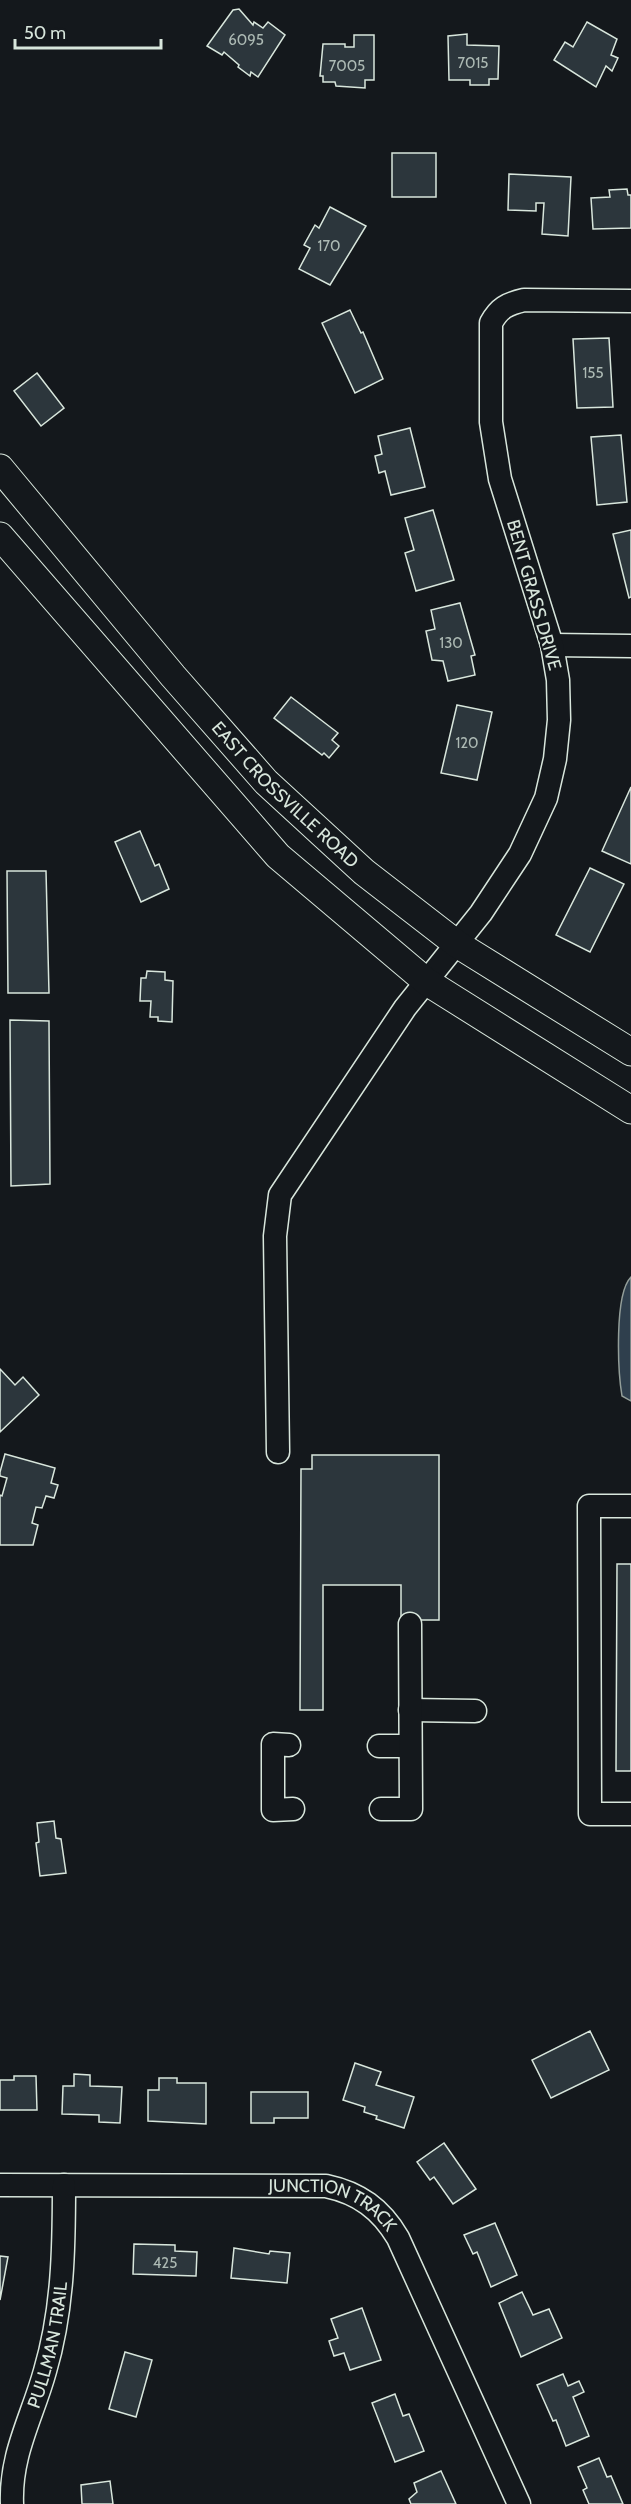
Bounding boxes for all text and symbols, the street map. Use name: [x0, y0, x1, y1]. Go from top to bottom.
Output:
scale bar: [15, 12, 160, 50]
text: 50 m: [24, 22, 66, 44]
house number: 6095: [228, 31, 264, 49]
house number: 7015: [458, 54, 488, 72]
house number: 7005: [329, 57, 365, 75]
house number: 170: [318, 237, 340, 255]
house number: 155: [582, 364, 604, 382]
street label: BENT GRASS DRIVE: [502, 517, 566, 673]
house number: 130: [439, 634, 463, 652]
street label: EAST CROSSVILLE ROAD: [207, 717, 363, 872]
house number: 120: [455, 734, 479, 752]
street label: JUNCTION TRACK: [268, 2175, 402, 2236]
house number: 425: [153, 2254, 177, 2272]
street label: PULLMAN TRAIL: [23, 2281, 72, 2411]

